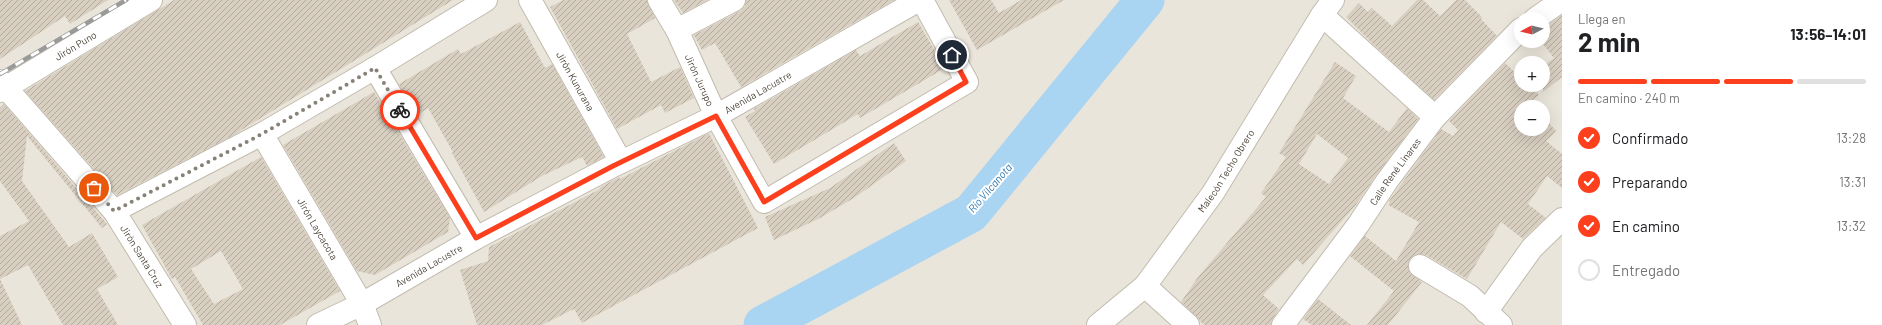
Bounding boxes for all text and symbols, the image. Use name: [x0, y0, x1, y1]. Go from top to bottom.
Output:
text: Llega en: [1578, 11, 1625, 27]
north arrow: [1514, 12, 1550, 48]
map controls: [1514, 12, 1550, 136]
text: 13:56–14:01: [1790, 25, 1866, 43]
text: 2 min: [1578, 26, 1640, 57]
street label: Jirón Puno: [52, 28, 99, 63]
pin: [935, 38, 969, 72]
icon: home: [941, 44, 963, 66]
street label: Jirón Kunurana: [554, 49, 597, 113]
street label: Jirón Jurupo: [683, 52, 717, 108]
button: +: [1514, 56, 1550, 92]
street label: Avenida Lacustre: [722, 68, 793, 116]
courier: [380, 90, 420, 130]
text: En camino · 240 m: [1578, 90, 1680, 106]
icon: bike: [389, 99, 411, 121]
button: −: [1514, 100, 1550, 136]
street label: Malecón Techo Obrero: [1195, 127, 1257, 214]
icon: check: [1578, 127, 1600, 149]
text: Confirmado: [1612, 129, 1688, 147]
text: 13:28: [1837, 130, 1866, 146]
street label: Calle René Linares: [1367, 136, 1423, 207]
water label: Río Vilcanota: [965, 160, 1015, 215]
pin: [77, 171, 111, 205]
icon: check: [1578, 171, 1600, 193]
text: Preparando: [1612, 173, 1688, 191]
text: 13:31: [1839, 174, 1866, 190]
icon: bag: [83, 177, 105, 199]
street label: Jirón Laycacota: [295, 196, 341, 262]
icon: check: [1578, 215, 1600, 237]
text: En camino: [1612, 217, 1680, 235]
text: 13:32: [1837, 218, 1866, 234]
street label: Jirón Santa Cruz: [118, 223, 166, 290]
street label: Avenida Lacustre: [393, 241, 464, 289]
text: Entregado: [1612, 261, 1680, 279]

